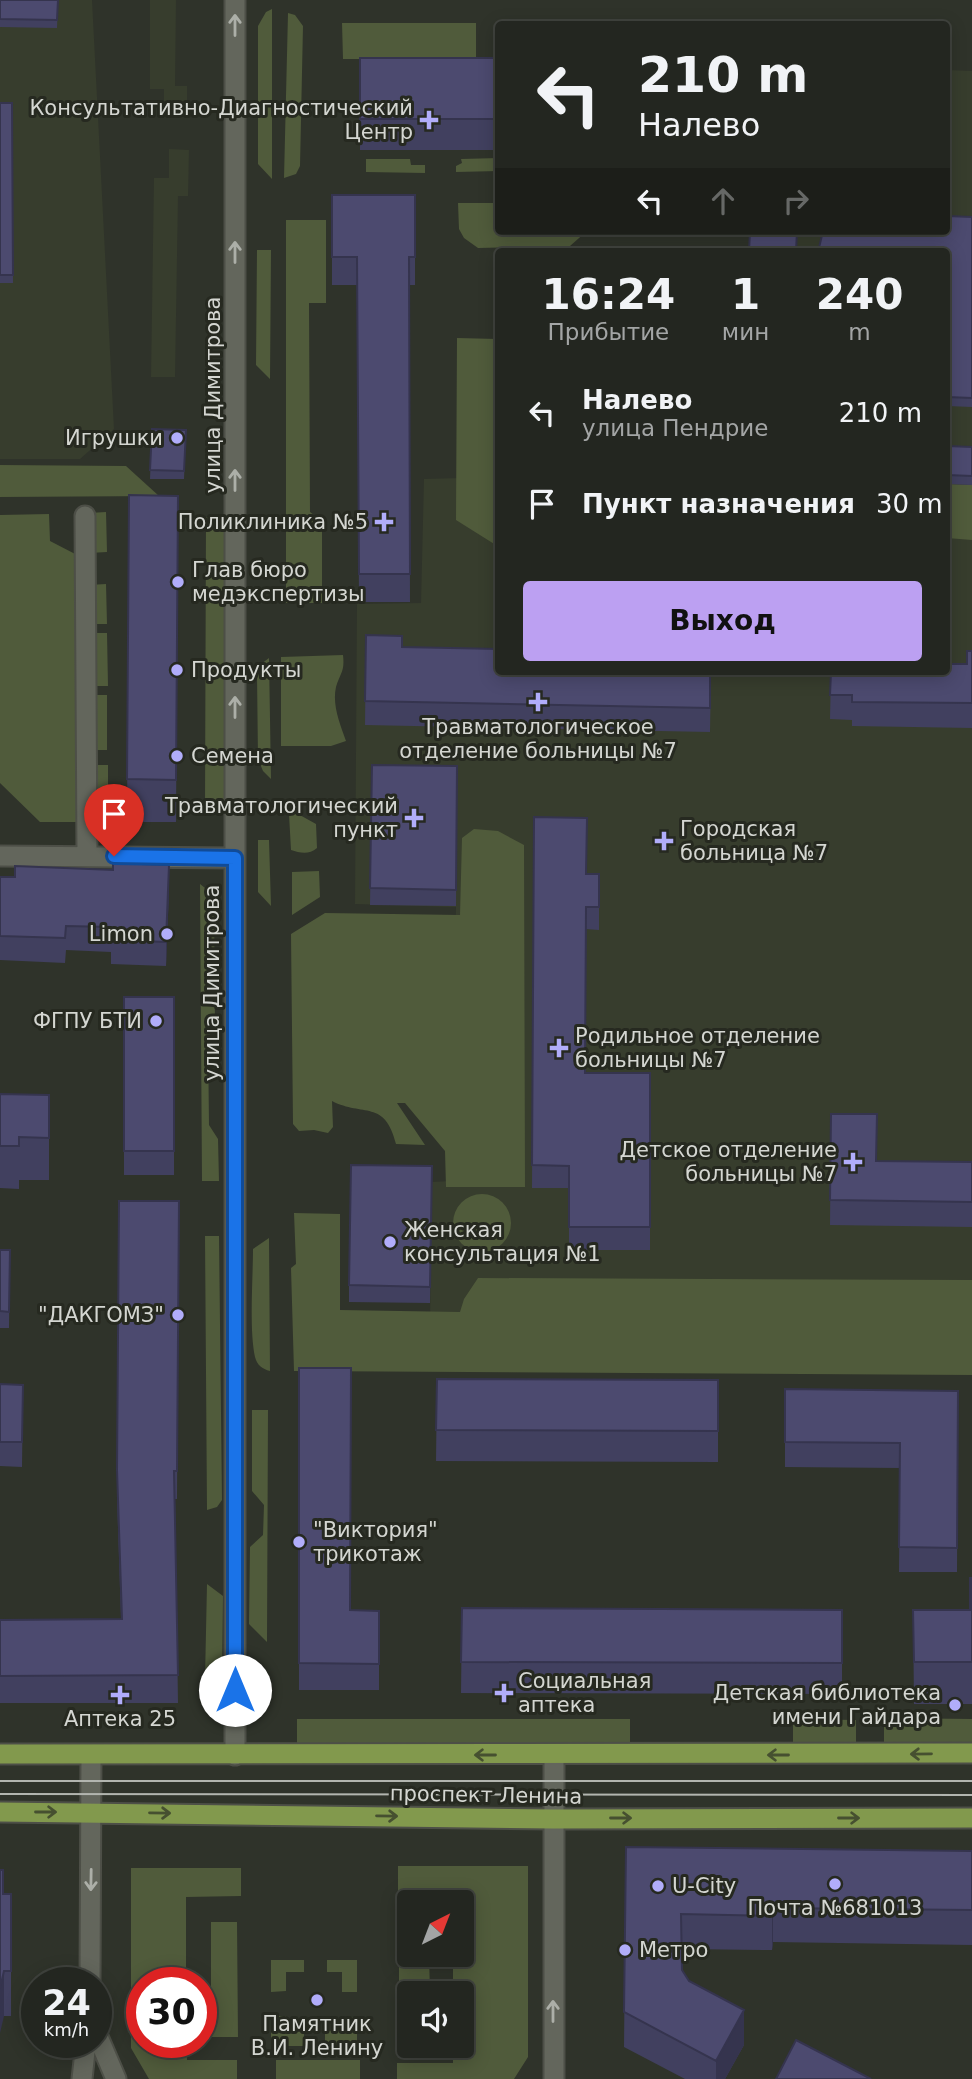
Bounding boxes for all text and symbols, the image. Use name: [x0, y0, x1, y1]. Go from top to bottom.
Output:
one-way arrow: [228, 13, 242, 36]
text: 210 m: [638, 47, 808, 104]
icon: left: [523, 49, 614, 140]
place label: Консультативно-Диагностический Центр: [29, 96, 413, 144]
text: Налево: [638, 106, 760, 144]
marker: Консультативно-Диагностический Центр: [419, 110, 439, 130]
icon: left: [631, 182, 669, 220]
icon: ahead: [704, 182, 742, 220]
icon: right: [777, 182, 815, 220]
one-way arrow: [228, 241, 242, 264]
text: 16:24: [542, 270, 675, 319]
text: 1: [731, 270, 760, 319]
text: 240: [816, 270, 903, 319]
street label: улица Димитрова: [201, 297, 225, 493]
text: Прибытие: [548, 319, 669, 345]
text: мин: [722, 319, 769, 345]
text: m: [848, 319, 871, 345]
text: Налево: [582, 385, 692, 415]
icon: left: [523, 394, 561, 432]
text: 210 m: [839, 398, 922, 428]
text: улица Пендрие: [582, 415, 768, 441]
place label: Игрушки: [65, 426, 163, 450]
marker: Игрушки: [169, 430, 185, 446]
one-way arrow: [228, 468, 242, 491]
icon: arrive: [523, 485, 561, 523]
text: Пункт назначения: [582, 489, 855, 519]
text: 30 m: [876, 489, 943, 519]
place label: Поликлиника №5: [178, 510, 368, 534]
marker: Поликлиника №5: [374, 512, 394, 532]
place label: Глав бюро медэкспертизы: [192, 558, 365, 606]
marker: Глав бюро медэкспертизы: [170, 574, 186, 590]
button: Выход: [523, 581, 922, 661]
place label: Продукты: [191, 658, 301, 682]
marker: Продукты: [169, 662, 185, 678]
marker: Травматологическое отделение больницы №7: [528, 692, 548, 712]
one-way arrow: [228, 696, 242, 719]
place label: Травматологическое отделение больницы №7: [399, 715, 677, 763]
place label: Семена: [191, 744, 274, 768]
marker: Семена: [169, 748, 185, 764]
pin: [84, 784, 144, 856]
place label: Травматологический пункт: [164, 794, 398, 842]
icon: arrive: [95, 795, 133, 833]
marker: Травматологический пункт: [404, 808, 424, 828]
place label: Городская больница №7: [680, 817, 828, 865]
marker: Городская больница №7: [654, 831, 674, 851]
street label: улица Димитрова: [200, 885, 224, 1081]
place label: Limon: [89, 922, 153, 946]
marker: Limon: [159, 926, 175, 942]
place label: ФГПУ БТИ: [33, 1009, 142, 1033]
marker: ФГПУ БТИ: [148, 1013, 164, 1029]
place label: Родильное отделение больницы №7: [575, 1024, 820, 1072]
marker: Родильное отделение больницы №7: [549, 1038, 569, 1058]
place label: Детское отделение больницы №7: [620, 1138, 837, 1186]
marker: Детское отделение больницы №7: [843, 1152, 863, 1172]
place label: Женская консультация №1: [404, 1218, 601, 1266]
marker: Женская консультация №1: [382, 1234, 398, 1250]
place label: "ДАКГОМЗ": [38, 1303, 164, 1327]
marker: "ДАКГОМЗ": [170, 1307, 186, 1323]
place label: "Виктория" трикотаж: [313, 1518, 438, 1566]
marker: "Виктория" трикотаж: [291, 1534, 307, 1550]
position arrow: [198, 1653, 272, 1727]
place label: Социальная аптека: [518, 1669, 651, 1717]
place label: Детская библиотека имени Гайдара: [713, 1681, 941, 1729]
marker: Социальная аптека: [496, 1685, 512, 1701]
marker: Аптека 25: [112, 1687, 128, 1703]
marker: Детская библиотека имени Гайдара: [947, 1697, 963, 1713]
place label: Аптека 25: [64, 1707, 176, 1731]
one-way arrow: [910, 1747, 933, 1761]
one-way arrow: [474, 1748, 497, 1762]
one-way arrow: [767, 1748, 790, 1762]
street label: проспект Ленина: [390, 1781, 582, 1809]
one-way arrow: [34, 1805, 57, 1819]
one-way arrow: [148, 1806, 171, 1820]
one-way arrow: [375, 1810, 398, 1823]
one-way arrow: [609, 1811, 632, 1825]
one-way arrow: [837, 1811, 860, 1825]
one-way arrow: [84, 1869, 98, 1892]
place label: U-City: [672, 1874, 736, 1898]
marker: Почта №681013: [827, 1876, 843, 1892]
marker: U-City: [650, 1878, 666, 1894]
north arrow: [397, 1890, 474, 1967]
map controls: [397, 1890, 474, 2058]
place label: Почта №681013: [748, 1896, 922, 1920]
place label: Метро: [639, 1938, 708, 1962]
marker: Метро: [617, 1942, 633, 1958]
speed limit sign: 30: [126, 1967, 217, 2058]
button: sound: [397, 1981, 474, 2058]
text: 24: [42, 1983, 91, 2023]
marker: Памятник В.И. Ленину: [309, 1992, 325, 2008]
one-way arrow: [547, 2000, 560, 2023]
place label: Памятник В.И. Ленину: [251, 2012, 383, 2060]
text: km/h: [44, 2019, 89, 2040]

